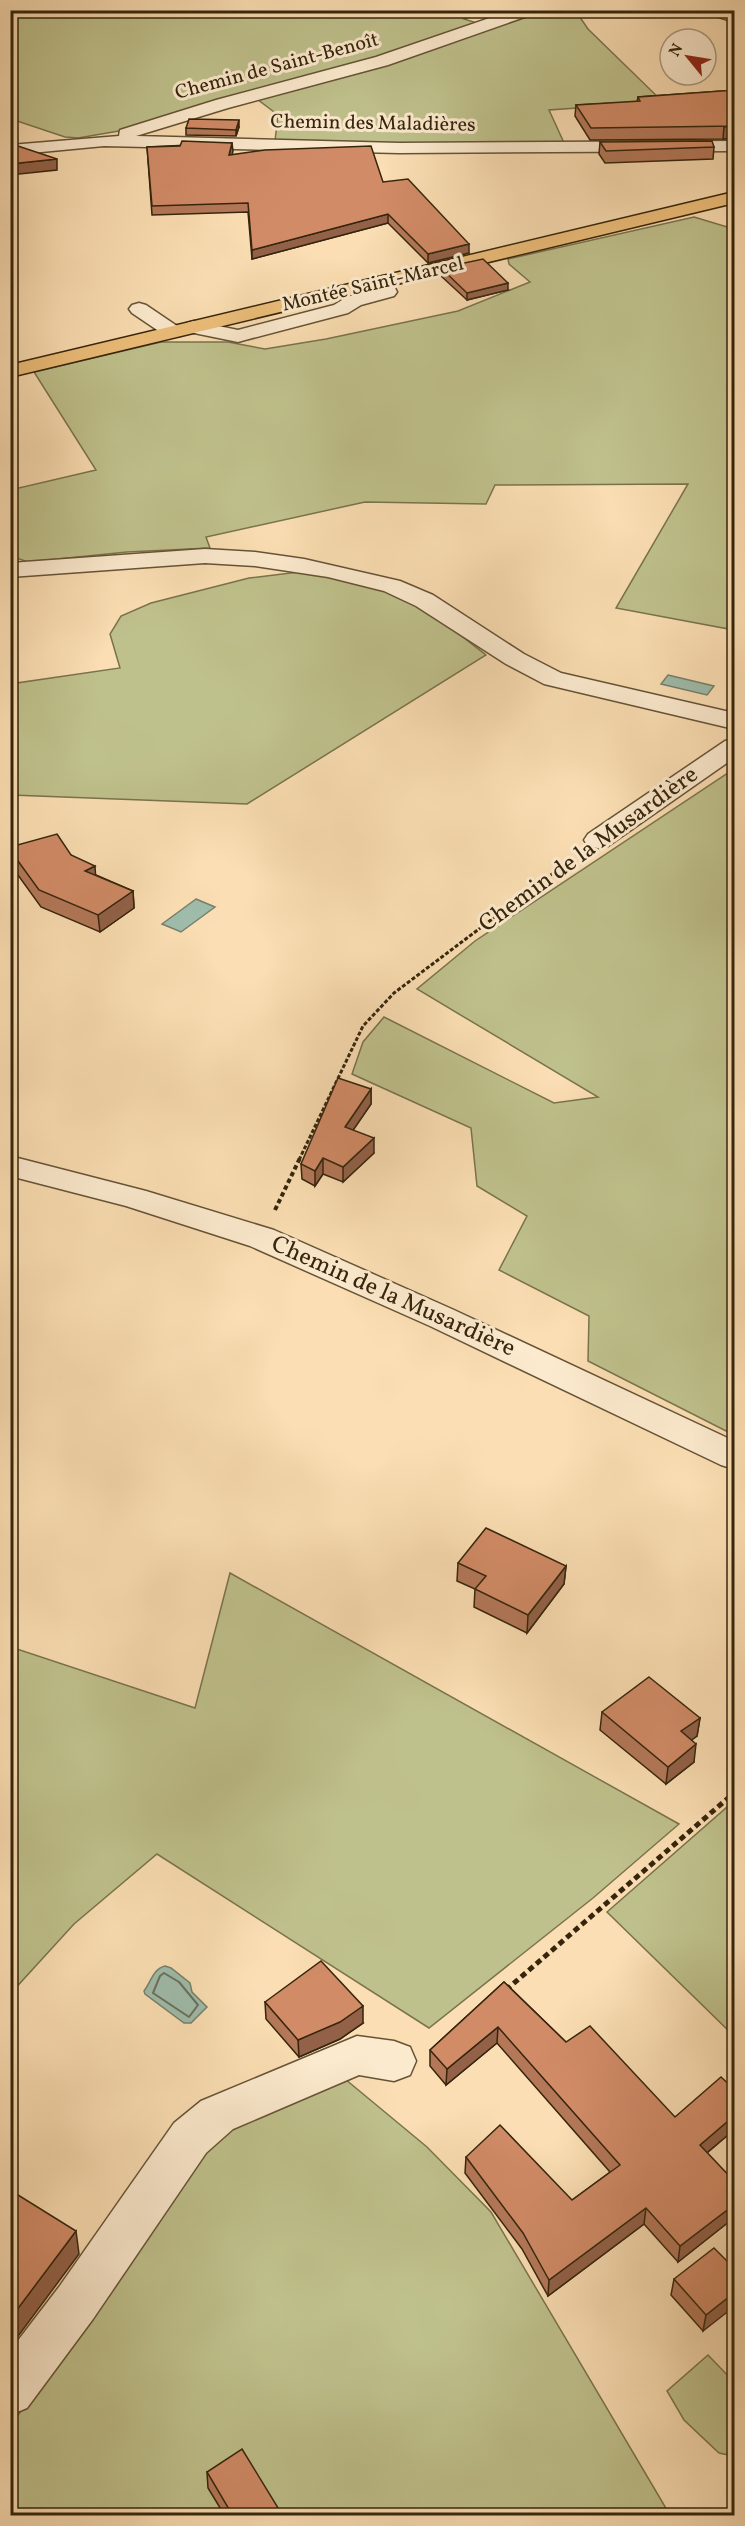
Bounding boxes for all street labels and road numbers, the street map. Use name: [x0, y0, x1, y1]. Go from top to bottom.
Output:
street label: Chemin de Saint-Benoît: [172, 26, 382, 108]
street label: Chemin des Maladières: [270, 108, 476, 140]
street label: Montée Saint-Marcel: [279, 250, 467, 320]
street label: Chemin de la Musardière: [472, 759, 706, 941]
street label: Chemin de la Musardière: [266, 1228, 520, 1366]

